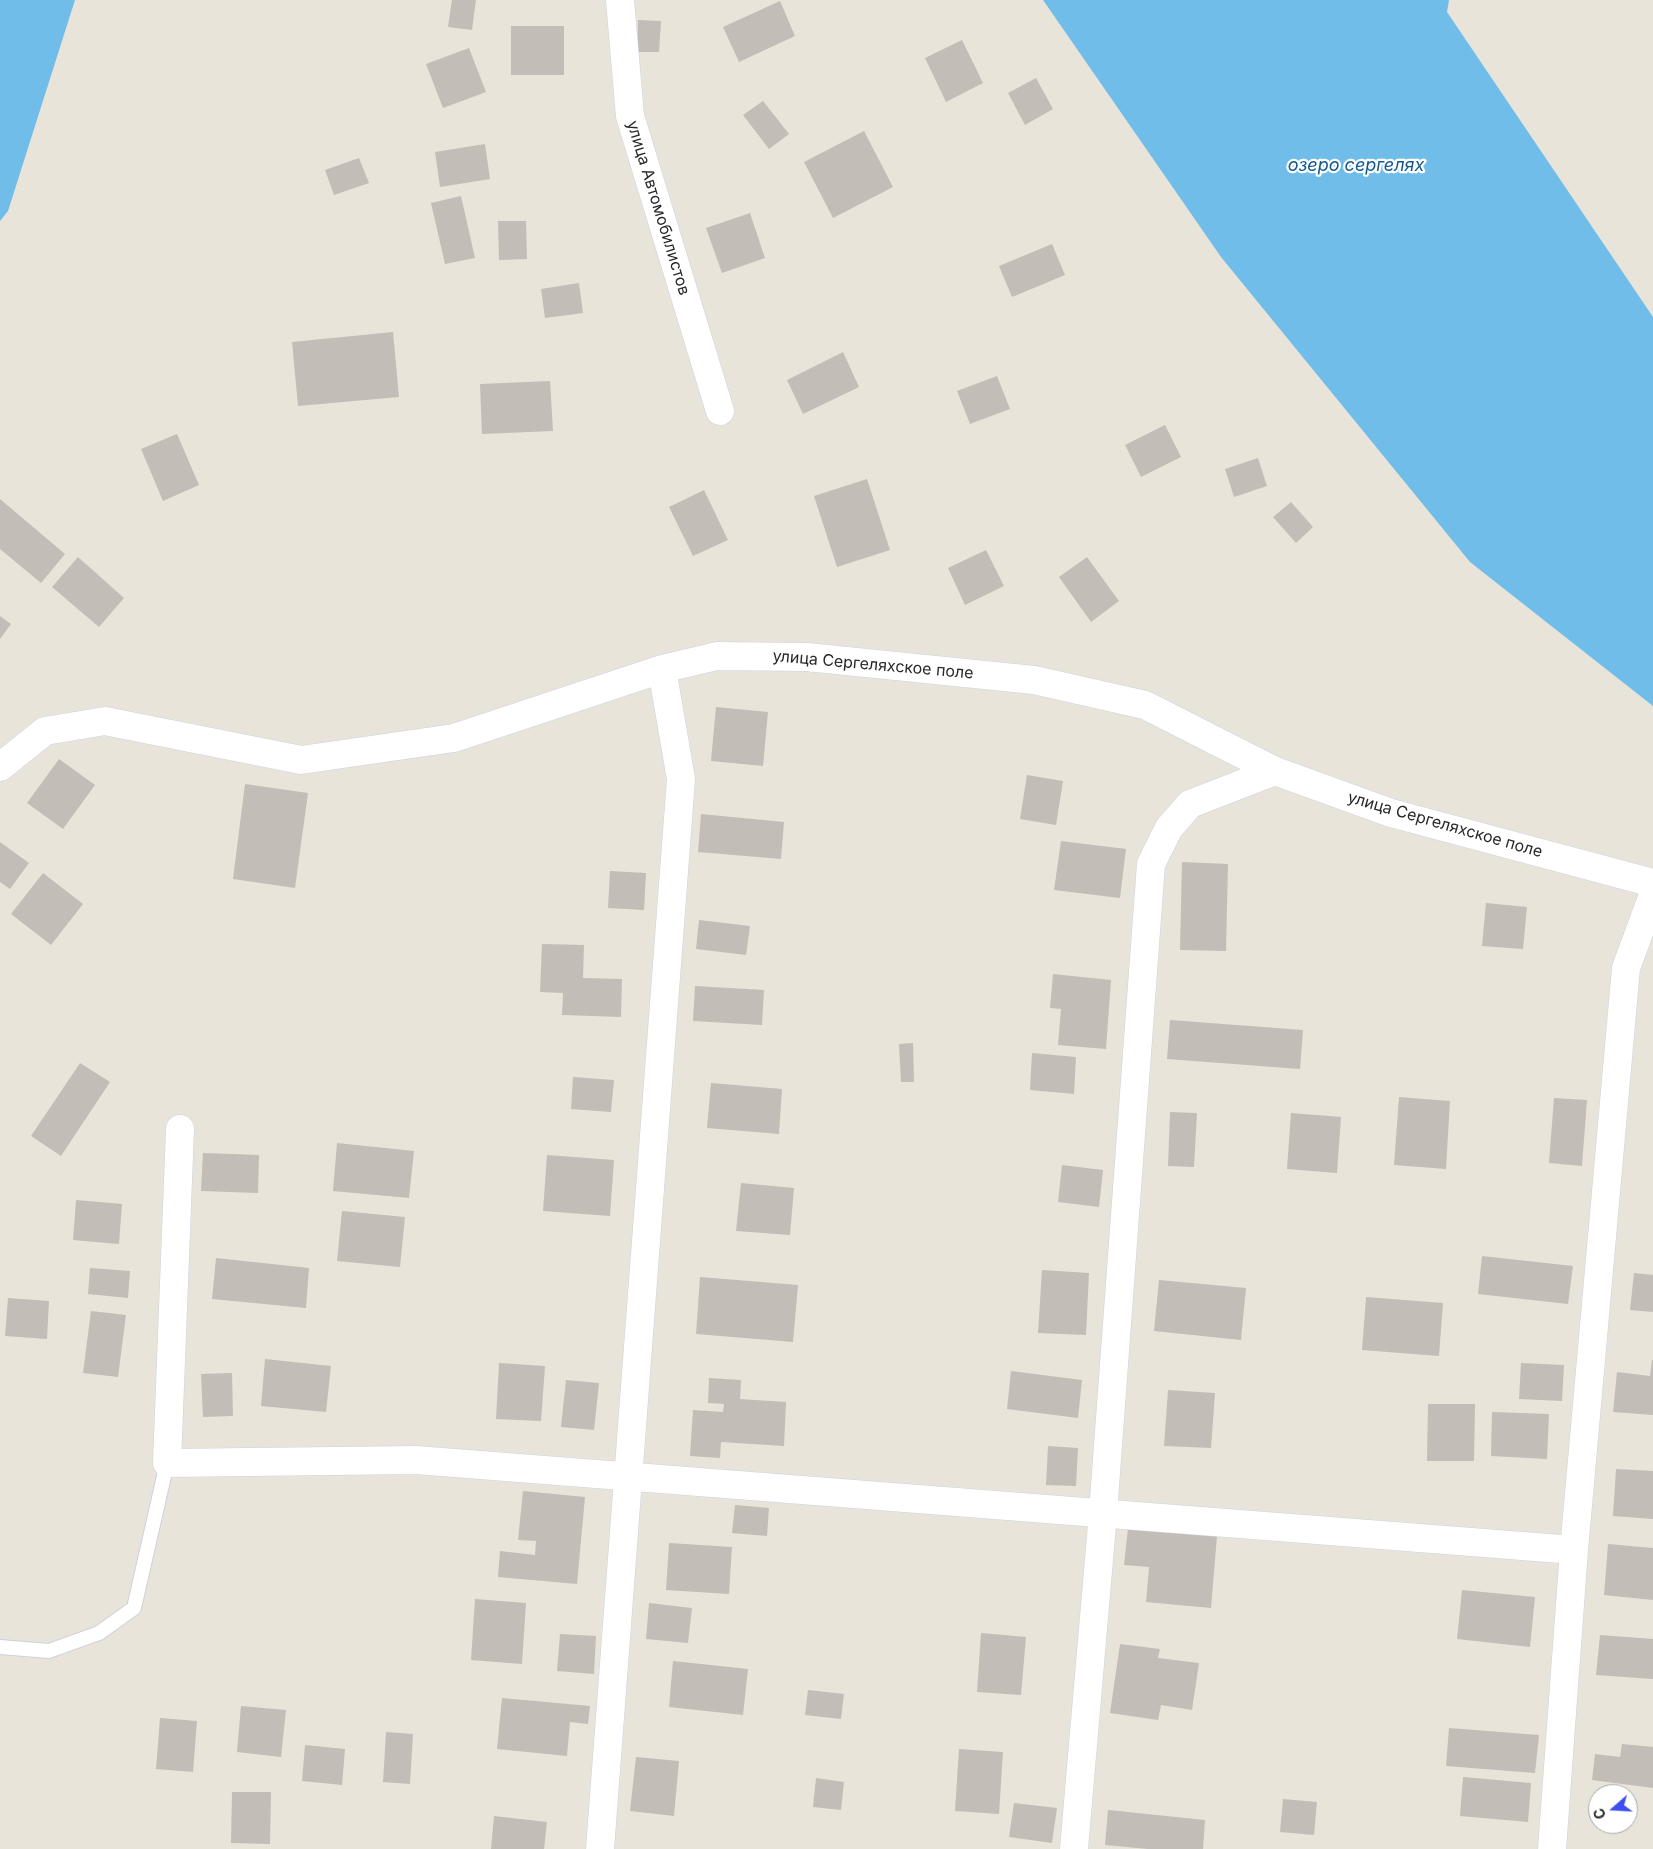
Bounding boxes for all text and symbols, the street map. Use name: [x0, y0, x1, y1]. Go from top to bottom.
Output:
street label: улица Автомобилистов: [622, 119, 694, 297]
water label: озеро сергелях: [1288, 155, 1424, 177]
street label: улица Сергеляхское поле: [772, 647, 974, 683]
street label: улица Сергеляхское поле: [1345, 788, 1545, 862]
north arrow: [1588, 1784, 1638, 1834]
text: С: [1590, 1806, 1609, 1821]

